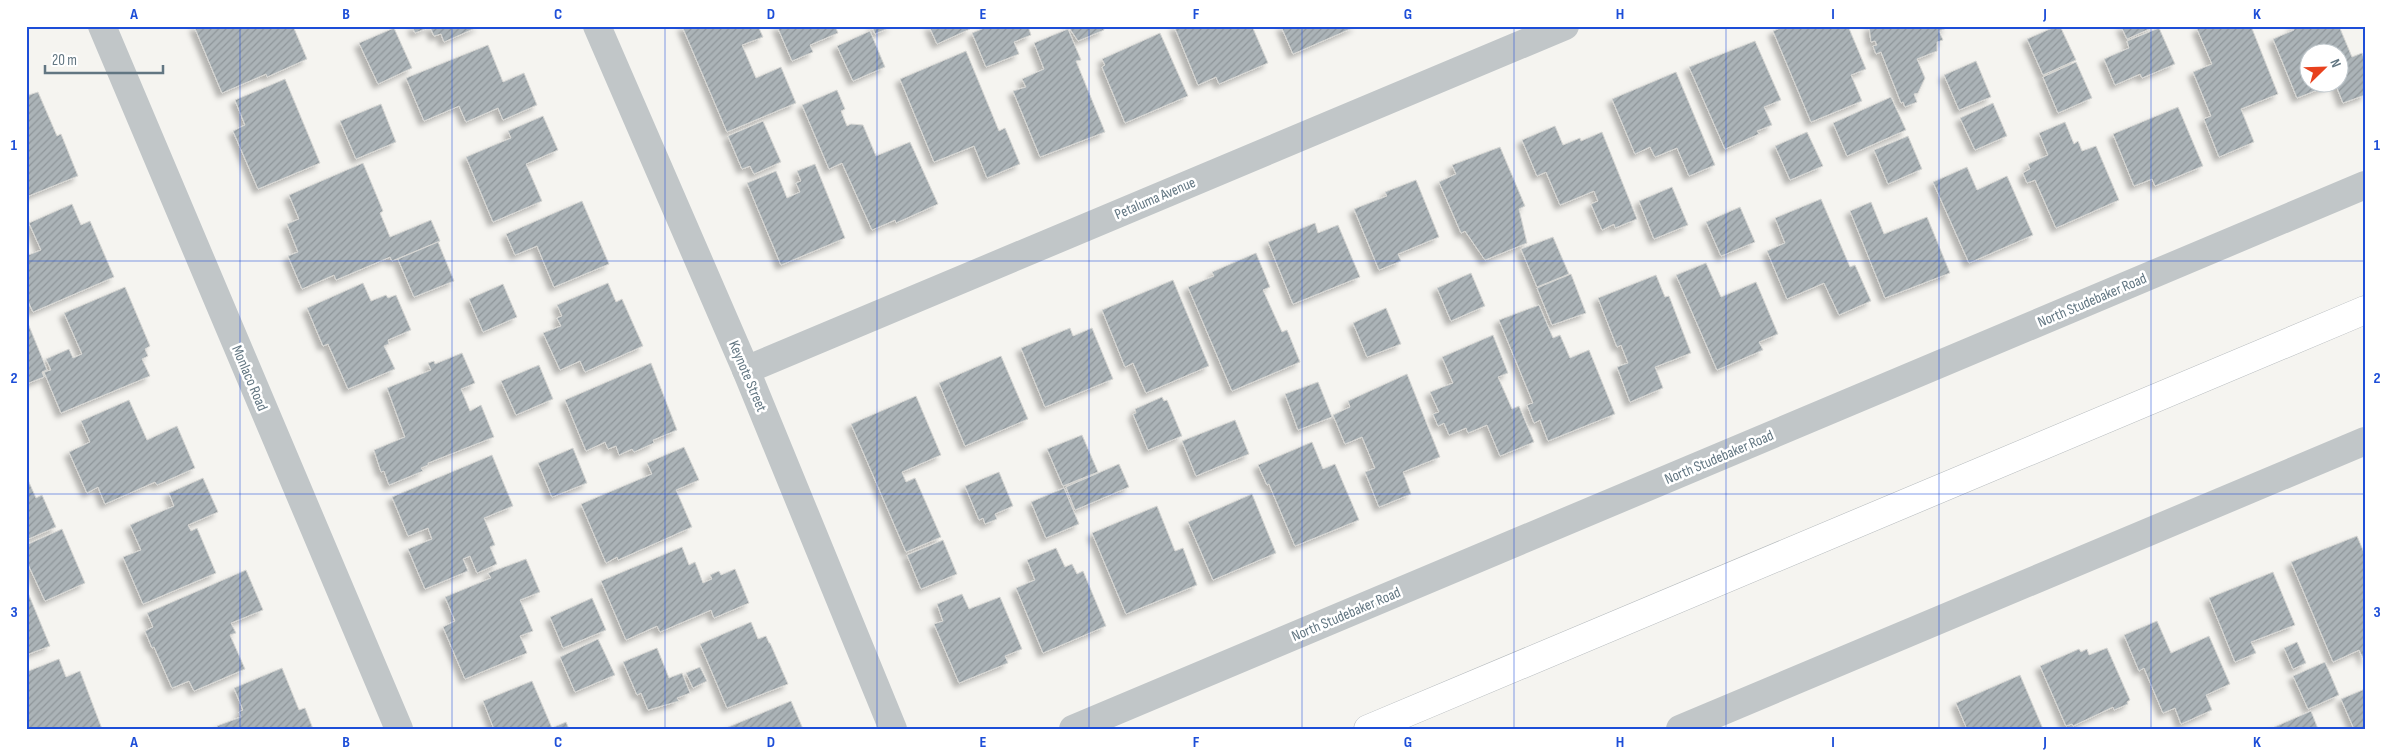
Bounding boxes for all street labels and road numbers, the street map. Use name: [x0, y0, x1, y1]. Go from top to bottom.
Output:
street label: Petaluma Avenue: [1112, 173, 1199, 224]
street label: North Studebaker Road: [2035, 269, 2150, 332]
street label: Keynote Street: [724, 338, 771, 415]
street label: Monlaco Road: [227, 342, 272, 414]
street label: North Studebaker Road: [1662, 426, 1777, 489]
street label: North Studebaker Road: [1289, 583, 1404, 646]

